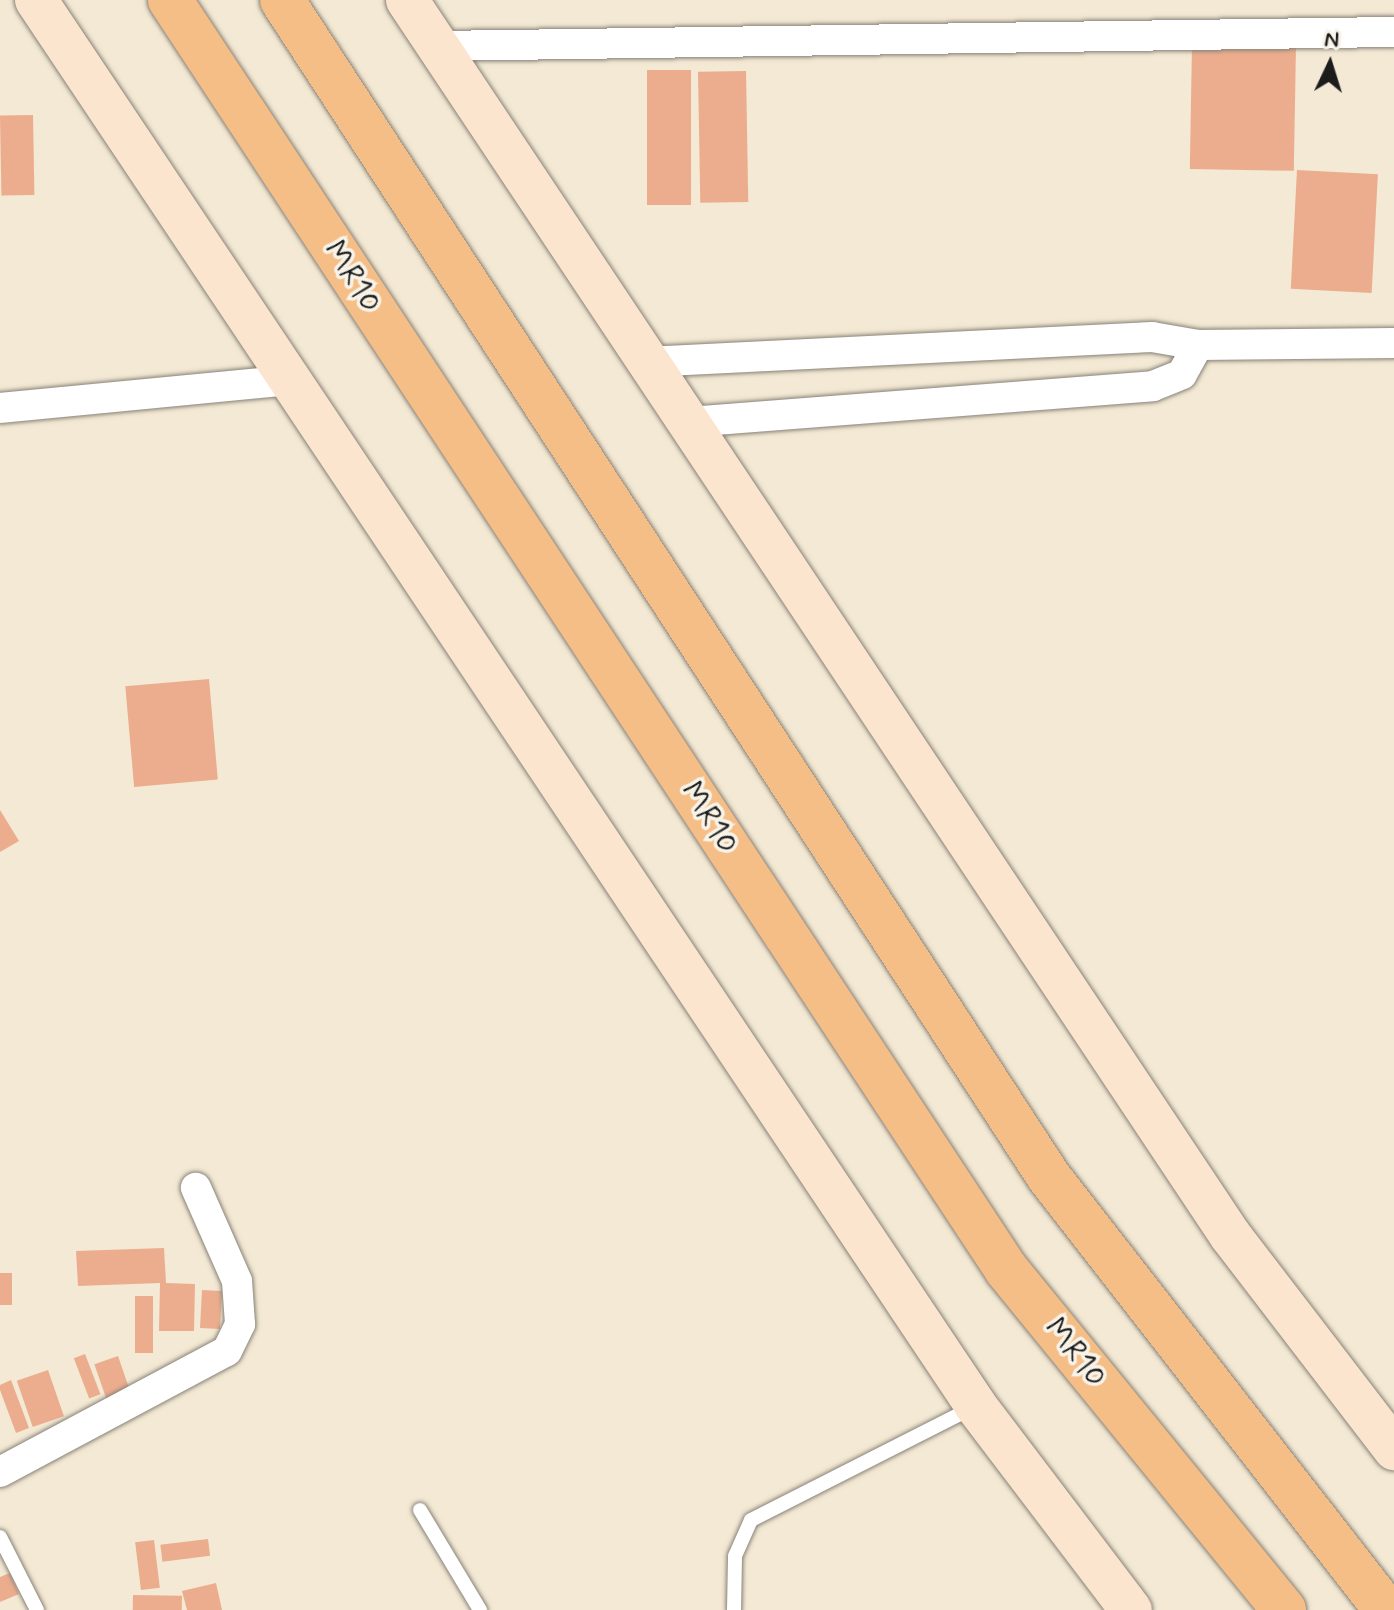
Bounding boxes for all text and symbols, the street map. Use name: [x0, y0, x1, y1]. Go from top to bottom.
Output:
north arrow: [1290, 24, 1370, 104]
text: N: [1323, 26, 1340, 55]
street label: MR10: [314, 234, 390, 320]
street label: MR10: [671, 775, 747, 861]
street label: MR10: [1035, 1310, 1115, 1396]

